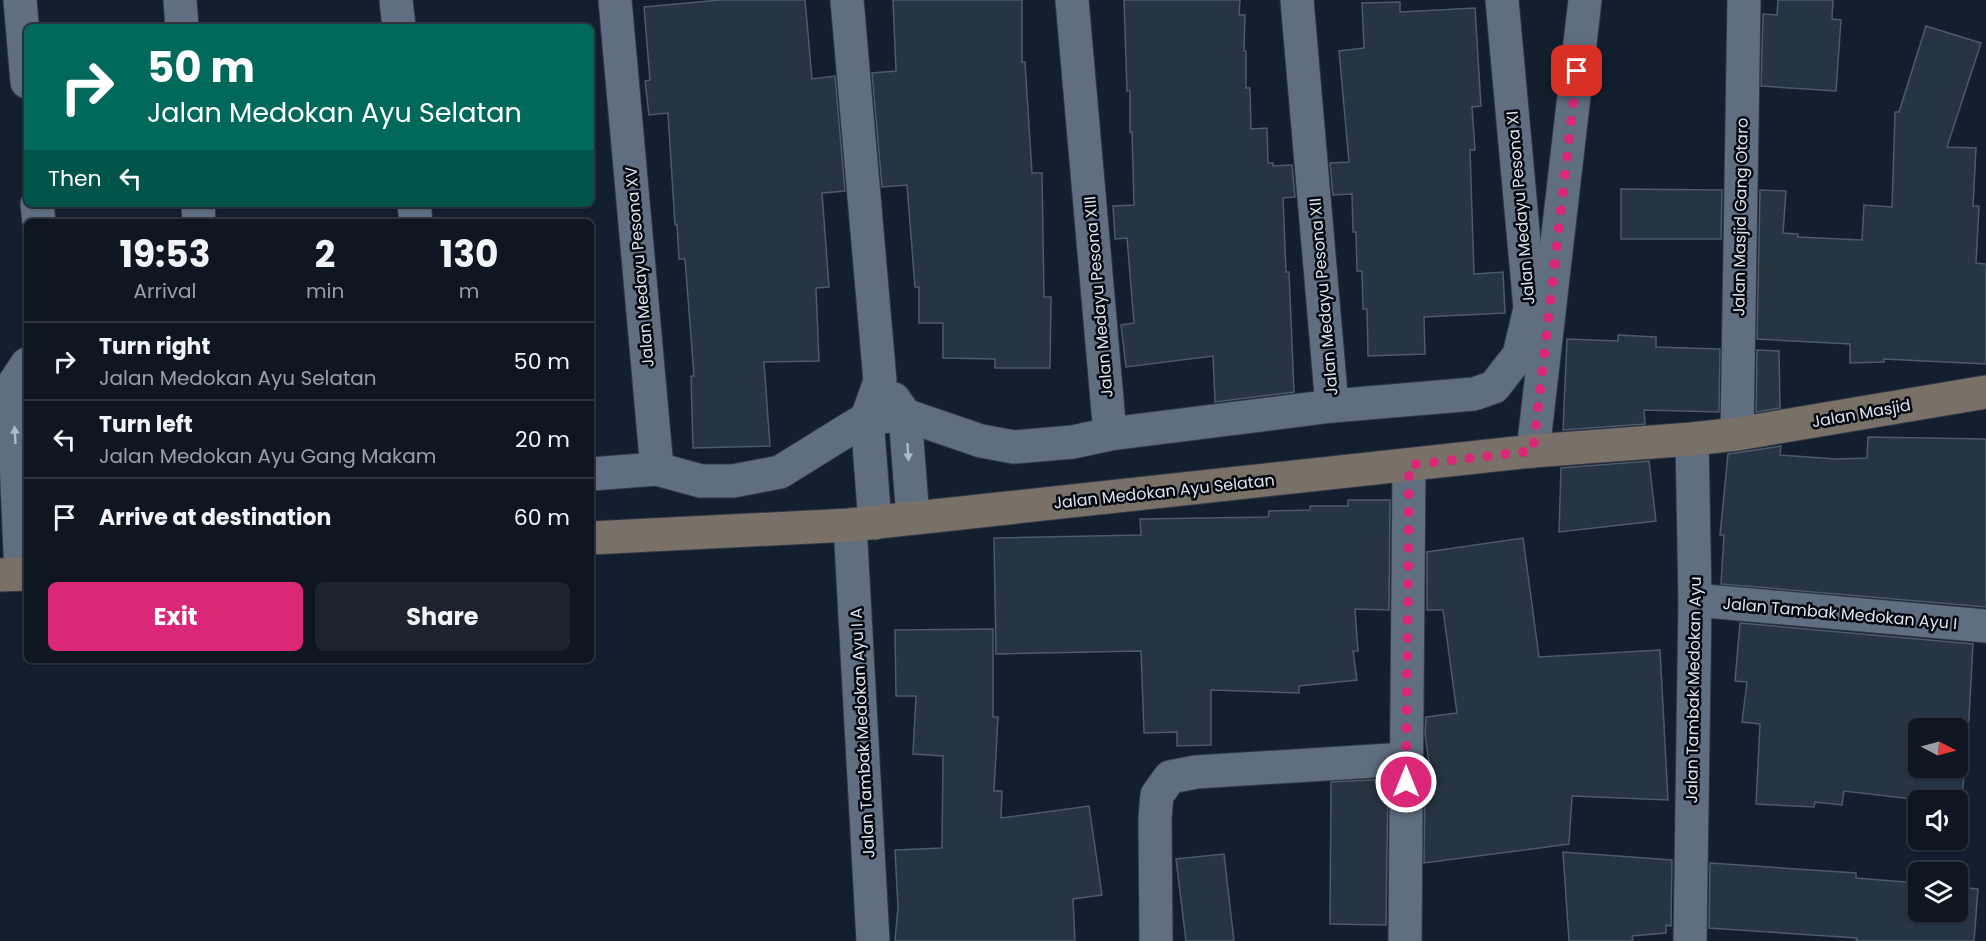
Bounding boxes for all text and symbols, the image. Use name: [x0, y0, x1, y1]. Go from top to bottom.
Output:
text: 50 m: [147, 38, 255, 97]
pin: [1551, 45, 1602, 96]
icon: right: [48, 48, 126, 126]
icon: arrive: [1560, 54, 1593, 87]
text: Jalan Medokan Ayu Selatan: [147, 94, 522, 131]
street label: Jalan Medayu Pesona XI: [1501, 110, 1540, 306]
street label: Jalan Masjid Gang Otaro: [1727, 118, 1754, 316]
icon: left: [114, 162, 147, 195]
text: Then: [48, 163, 102, 194]
street label: Jalan Medayu Pesona XV: [619, 166, 660, 368]
street label: Jalan Medayu Pesona XIII: [1078, 195, 1119, 399]
street label: Jalan Medayu Pesona XII: [1303, 197, 1344, 397]
text: 19:53: [119, 229, 211, 280]
text: 2: [315, 229, 335, 280]
text: 130: [440, 229, 499, 280]
text: Arrival: [133, 277, 196, 305]
text: min: [306, 277, 344, 305]
text: m: [459, 277, 479, 305]
text: Turn right: [99, 331, 210, 362]
icon: right: [48, 345, 81, 378]
text: 50 m: [514, 346, 570, 377]
text: Jalan Medokan Ayu Selatan: [99, 364, 377, 392]
street label: Jalan Masjid: [1810, 393, 1912, 434]
text: Turn left: [99, 409, 193, 440]
icon: left: [48, 423, 81, 456]
text: 20 m: [515, 424, 570, 455]
one-way arrow: [10, 426, 19, 445]
text: Jalan Medokan Ayu Gang Makam: [99, 442, 436, 470]
one-way arrow: [903, 443, 913, 462]
street label: Jalan Medokan Ayu Selatan: [1052, 468, 1276, 515]
icon: arrive: [48, 501, 81, 534]
text: Arrive at destination: [99, 502, 331, 533]
text: 60 m: [514, 502, 570, 533]
street label: Jalan Tambak Medokan Ayu: [1680, 576, 1707, 804]
button: Exit: [48, 582, 303, 651]
button: Share: [315, 582, 570, 651]
street label: Jalan Tambak Medokan Ayu I: [1722, 592, 1958, 635]
street label: Jalan Tambak Medokan Ayu I A: [844, 607, 881, 859]
north arrow: [1908, 718, 1968, 778]
map controls: [1908, 718, 1968, 922]
position arrow: [1374, 750, 1438, 814]
button: sound: [1908, 790, 1968, 850]
button: layers: [1908, 862, 1968, 922]

